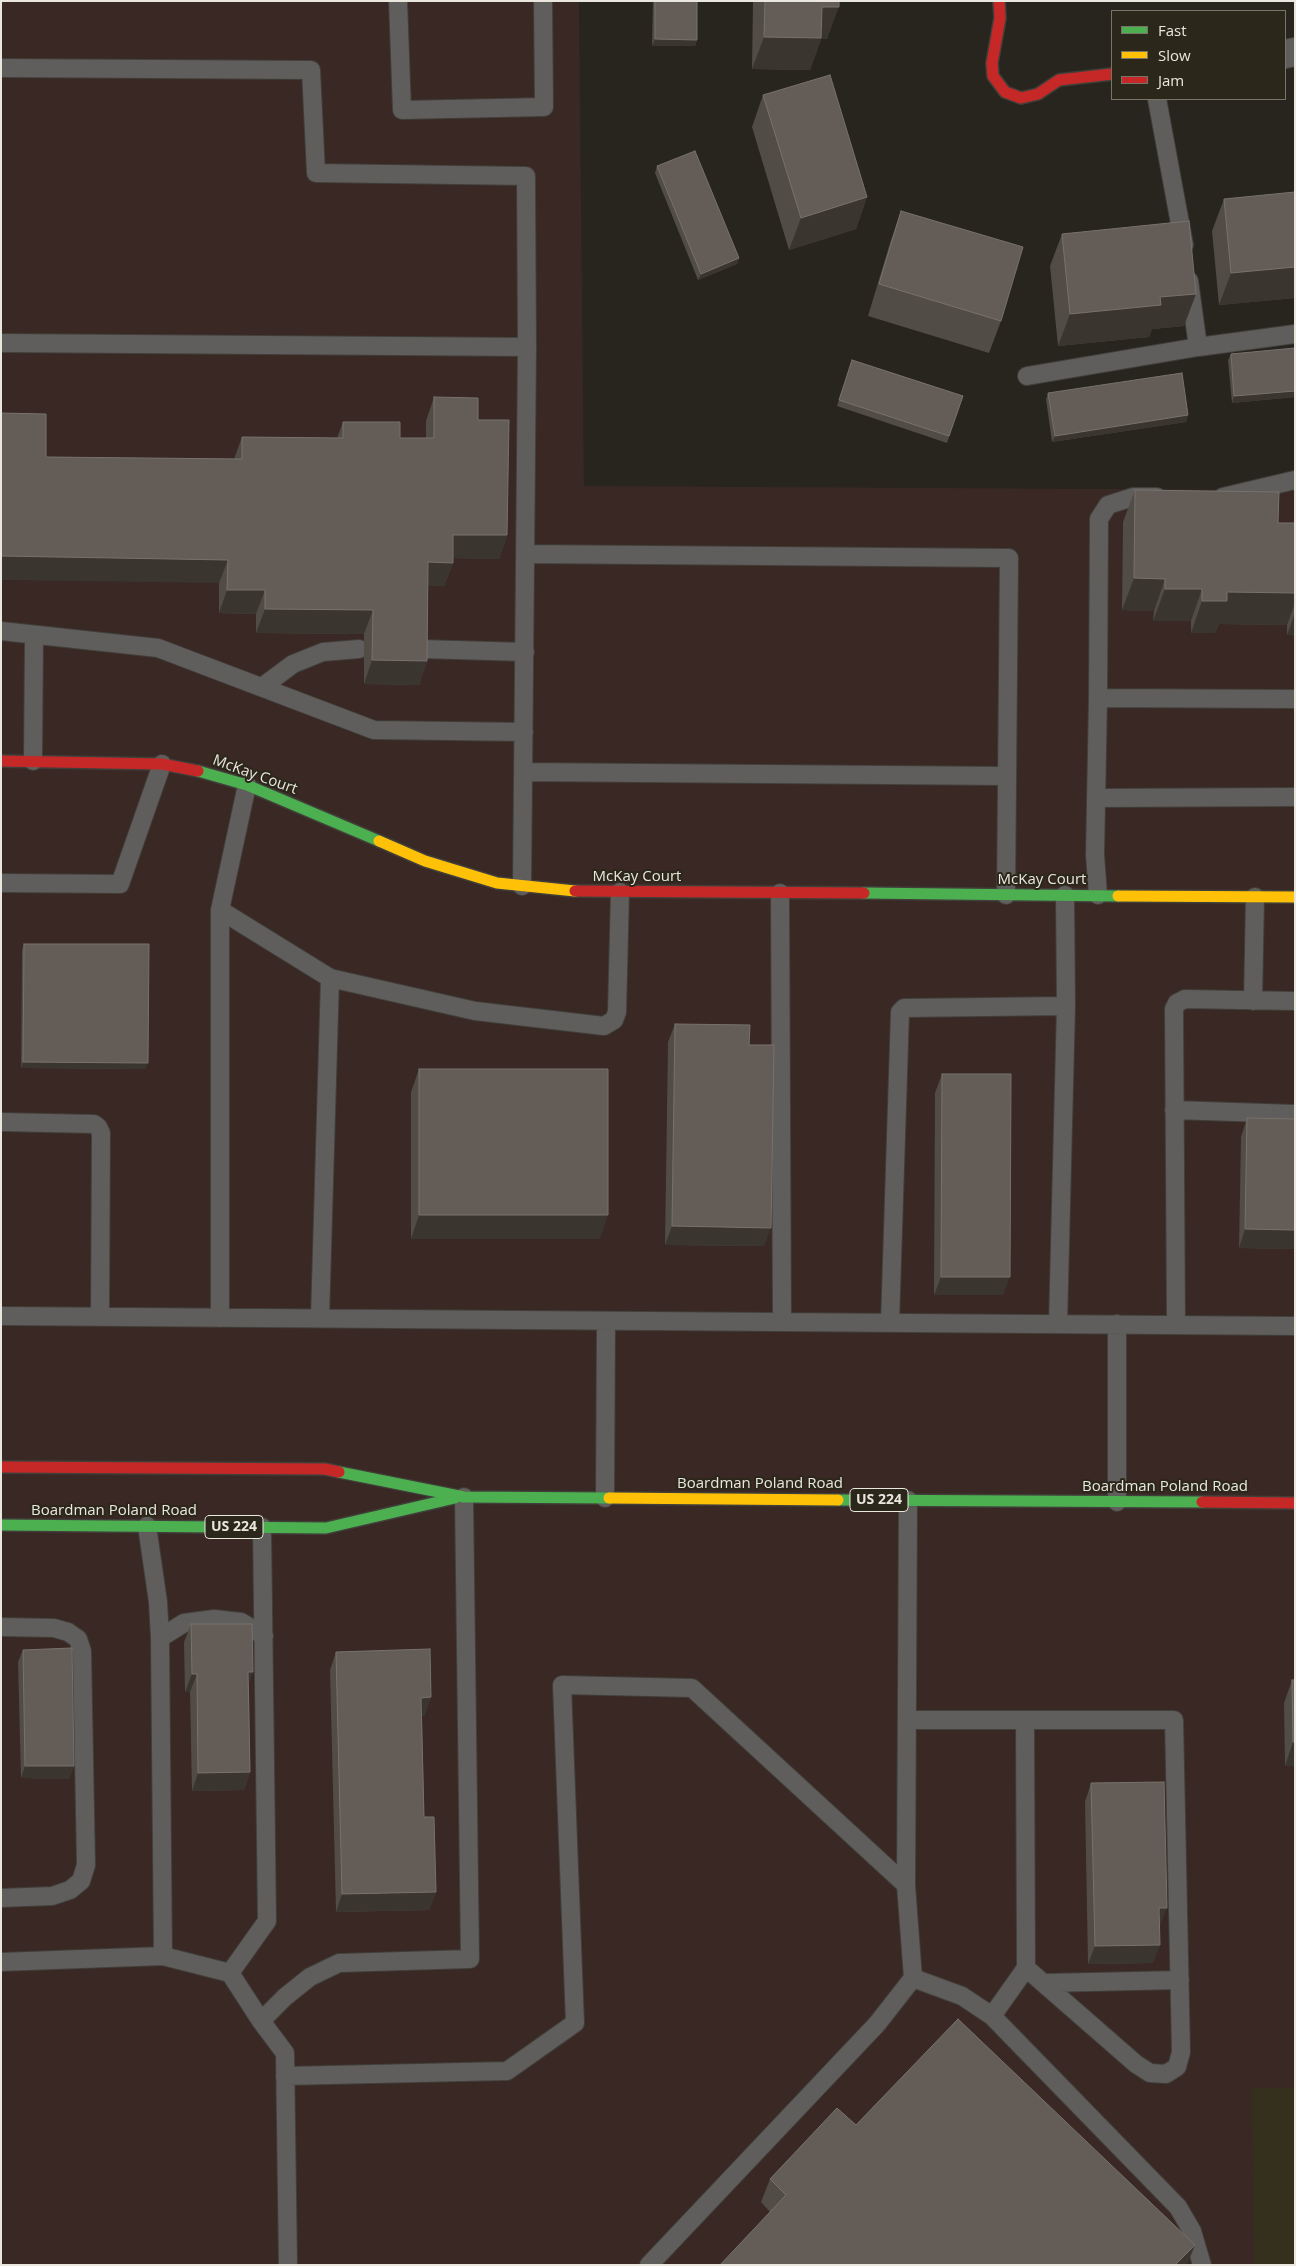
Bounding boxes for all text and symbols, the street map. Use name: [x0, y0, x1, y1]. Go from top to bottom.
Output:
legend: [1111, 10, 1286, 100]
text: Fast: [1158, 20, 1187, 40]
text: Slow: [1158, 45, 1191, 65]
text: Jam: [1158, 70, 1184, 90]
street label: McKay Court: [210, 751, 300, 799]
street label: McKay Court: [593, 868, 681, 886]
street label: McKay Court: [998, 871, 1086, 889]
street label: Boardman Poland Road: [677, 1475, 843, 1493]
street label: Boardman Poland Road: [1082, 1478, 1248, 1496]
road number: US 224: [850, 1488, 908, 1512]
street label: Boardman Poland Road: [31, 1502, 197, 1520]
road number: US 224: [205, 1515, 263, 1538]

